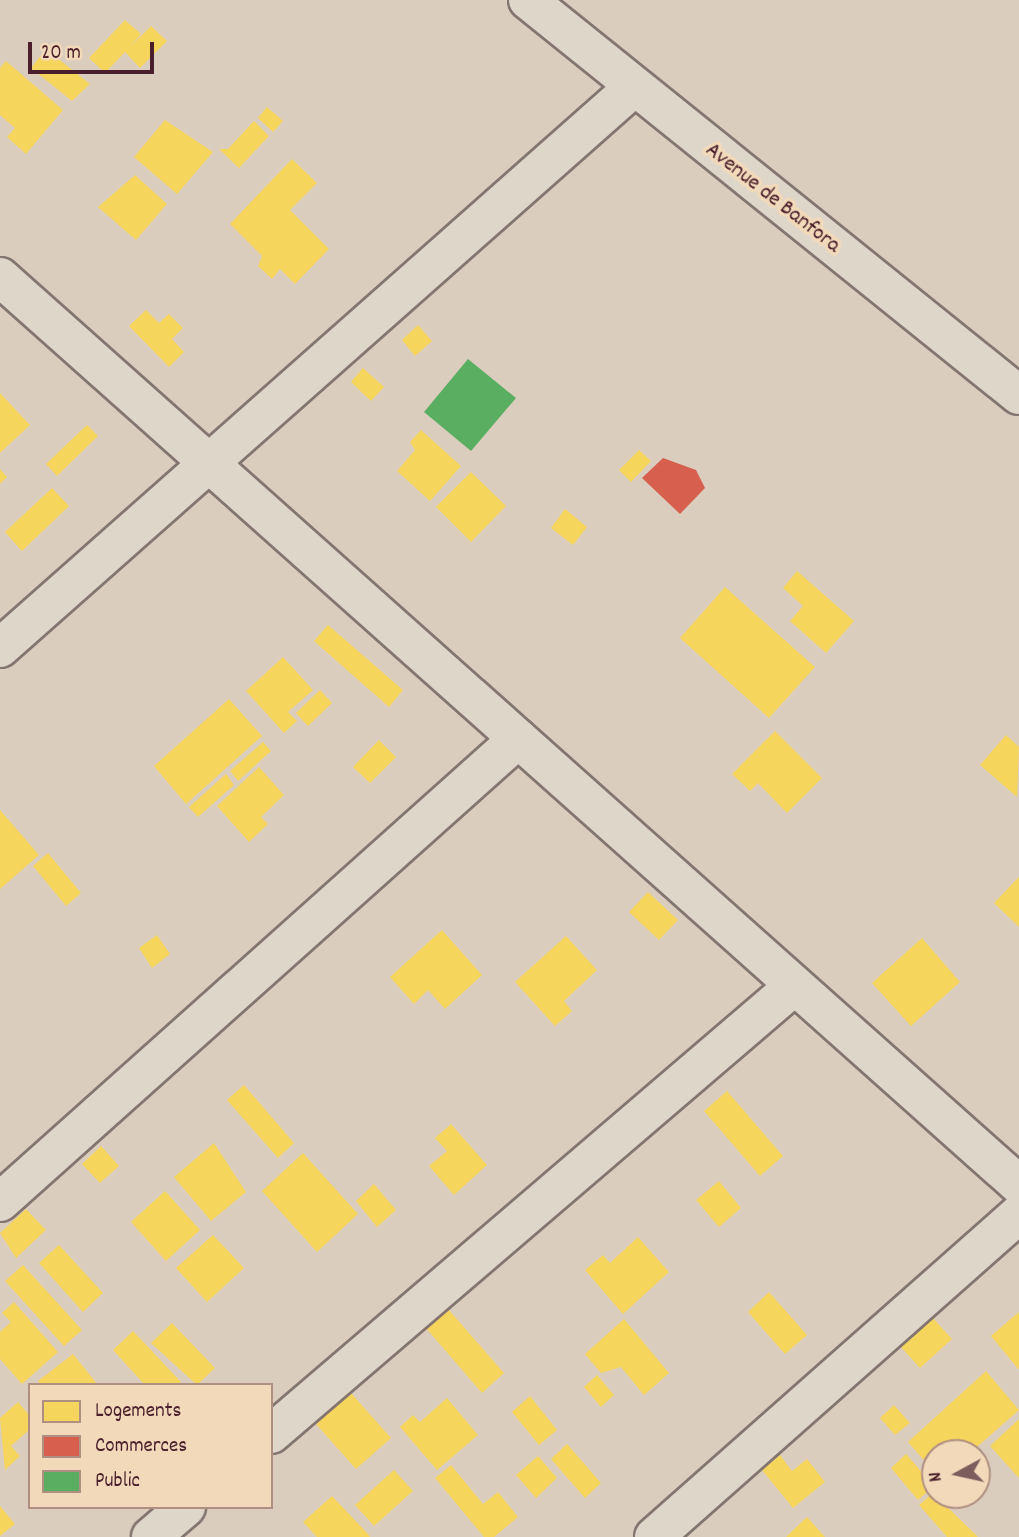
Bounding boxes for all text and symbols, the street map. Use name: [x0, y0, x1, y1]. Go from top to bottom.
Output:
scale bar: [32, 28, 158, 72]
text: 20 m: [41, 39, 81, 69]
street label: Avenue de Banfora: [699, 138, 845, 260]
legend: [28, 1383, 273, 1509]
text: Logements: [95, 1397, 181, 1427]
text: Commerces: [95, 1432, 187, 1462]
north arrow: [921, 1439, 991, 1509]
text: Public: [95, 1467, 140, 1497]
text: N: [923, 1470, 951, 1483]

